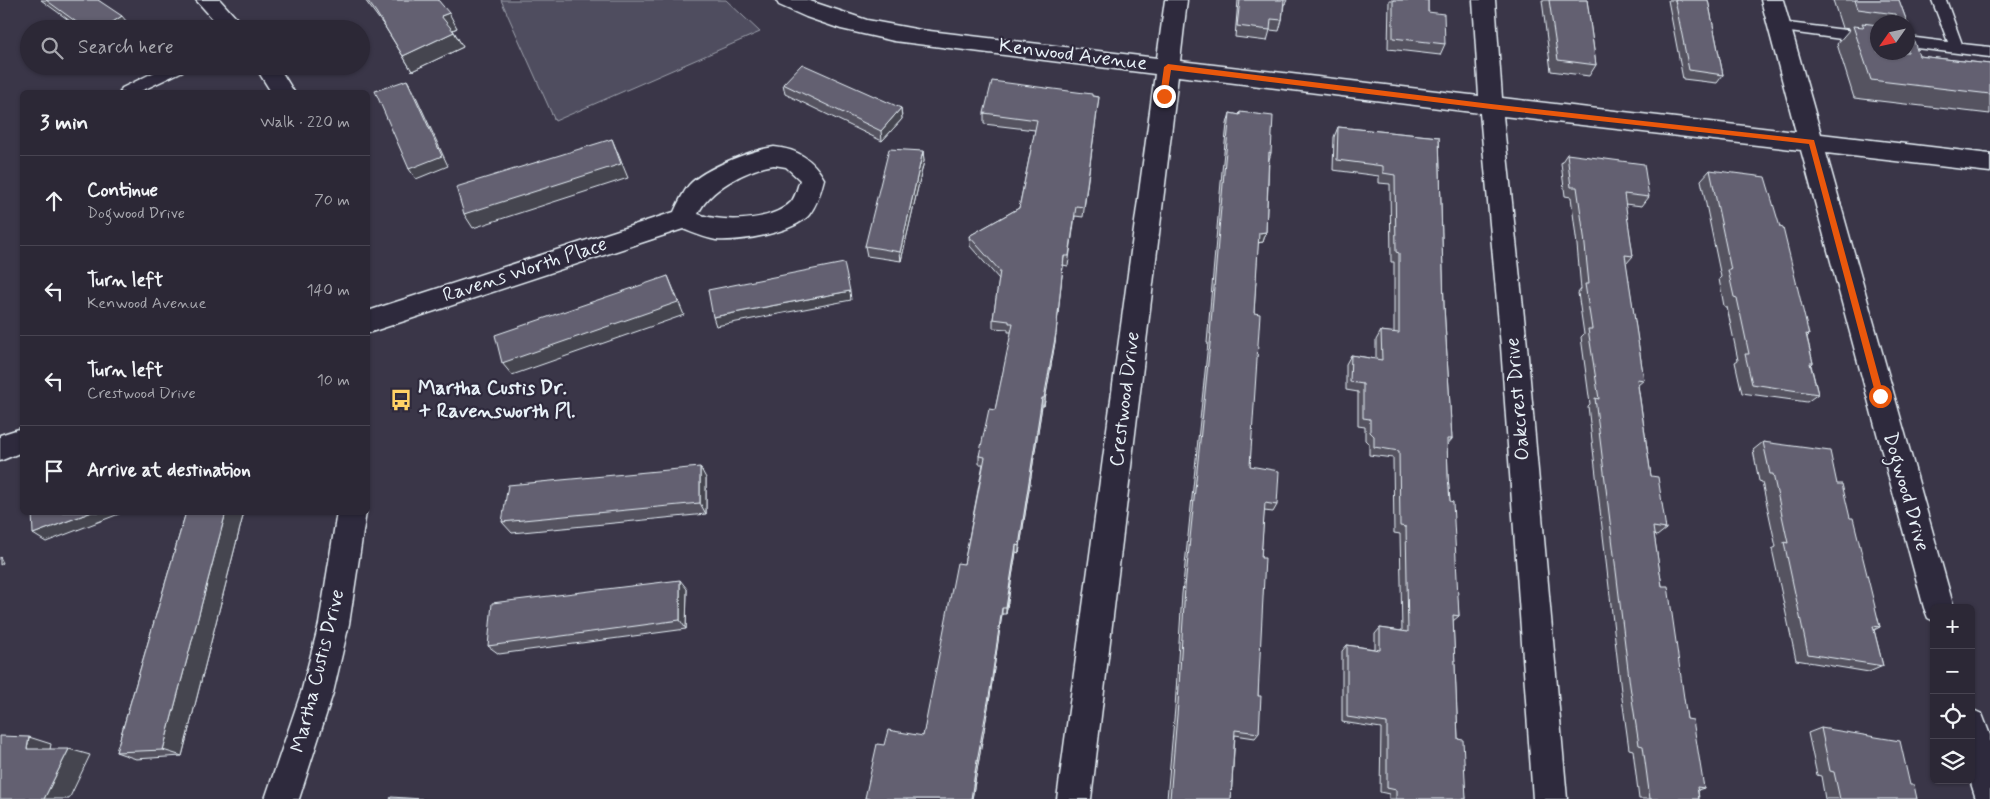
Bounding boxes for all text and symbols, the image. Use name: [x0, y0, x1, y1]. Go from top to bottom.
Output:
north arrow: [1870, 15, 1915, 60]
search box: [20, 20, 370, 75]
street label: Kenwood Avenue: [997, 33, 1149, 78]
icon: search: [38, 34, 66, 62]
text: Search here: [78, 35, 174, 60]
route end: [1153, 85, 1176, 108]
text: 3 min: [40, 109, 88, 137]
text: Walk · 220 m: [260, 112, 350, 133]
text: Continue: [87, 178, 158, 203]
icon: ahead: [40, 187, 68, 215]
text: 70 m: [314, 190, 350, 211]
text: Dogwood Drive: [87, 203, 185, 224]
street label: Ravens Worth Place: [439, 231, 611, 309]
text: Turn left: [87, 268, 163, 293]
icon: left: [40, 277, 68, 305]
text: 140 m: [306, 280, 350, 301]
text: Kenwood Avenue: [87, 293, 206, 314]
street label: Crestwood Drive: [1103, 330, 1147, 468]
street label: Oakcrest Drive: [1499, 336, 1537, 462]
text: Turn left: [87, 358, 163, 383]
icon: left: [40, 367, 68, 395]
text: 10 m: [317, 370, 350, 391]
place label: Martha Custis Dr. + Ravensworth Pl.: [418, 375, 575, 425]
text: Crestwood Drive: [87, 383, 196, 404]
route start: [1869, 385, 1892, 408]
bus stop icon: Martha Custis Dr. + Ravensworth Pl.: [388, 387, 414, 413]
street label: Dogwood Drive: [1874, 429, 1936, 555]
icon: arrive: [40, 457, 68, 485]
text: Arrive at destination: [87, 458, 251, 483]
street label: Martha Custis Drive: [285, 586, 351, 756]
map controls: [1930, 604, 1975, 784]
button: +: [1930, 604, 1975, 649]
button: −: [1930, 649, 1975, 694]
button: locate: [1930, 694, 1975, 739]
button: layers: [1930, 739, 1975, 784]

